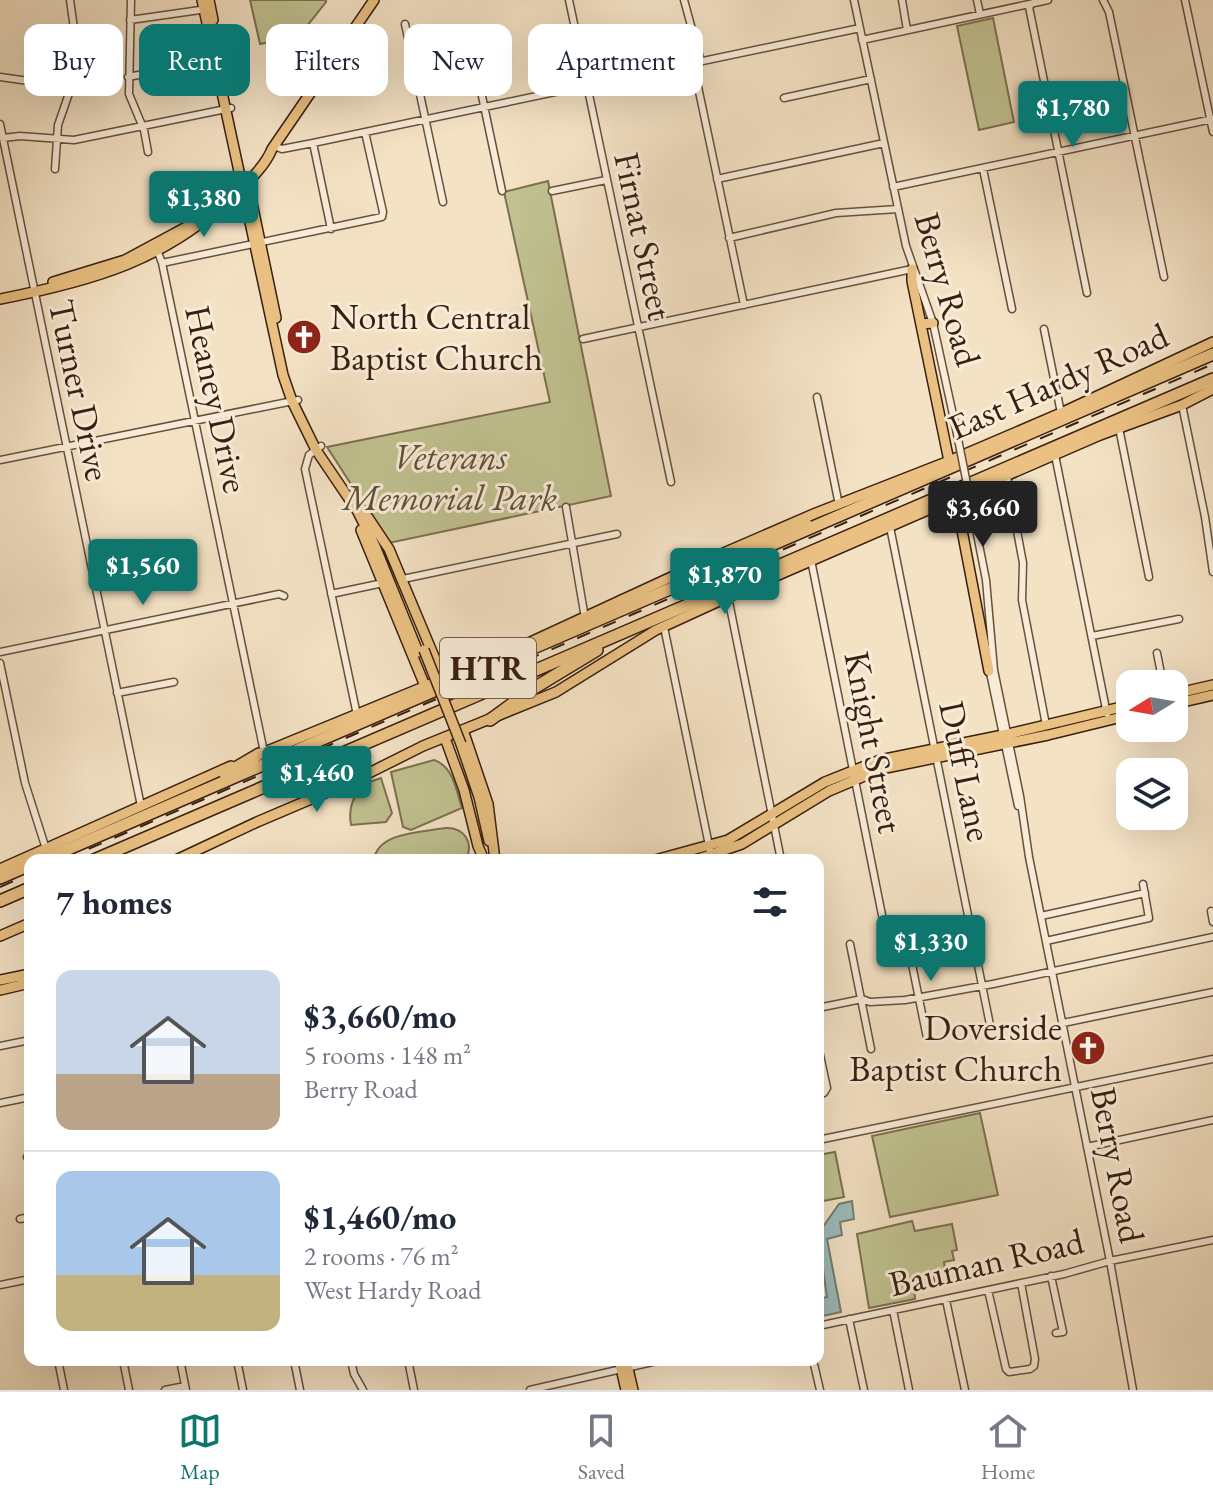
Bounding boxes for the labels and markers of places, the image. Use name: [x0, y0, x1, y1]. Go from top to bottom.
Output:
pin: $1,780: [1008, 81, 1138, 149]
pin: $1,380: [139, 171, 269, 239]
place label: North Central Baptist Church: [330, 293, 543, 381]
church icon: North Central Baptist Church: [285, 318, 323, 356]
pin: $3,660: [918, 481, 1048, 549]
pin: $1,560: [78, 539, 208, 607]
pin: $1,870: [660, 548, 790, 616]
pin: $1,460: [252, 746, 382, 814]
pin: $1,330: [866, 915, 996, 983]
place label: Doverside Baptist Church: [849, 1004, 1062, 1092]
church icon: Doverside Baptist Church: [1069, 1029, 1107, 1067]

